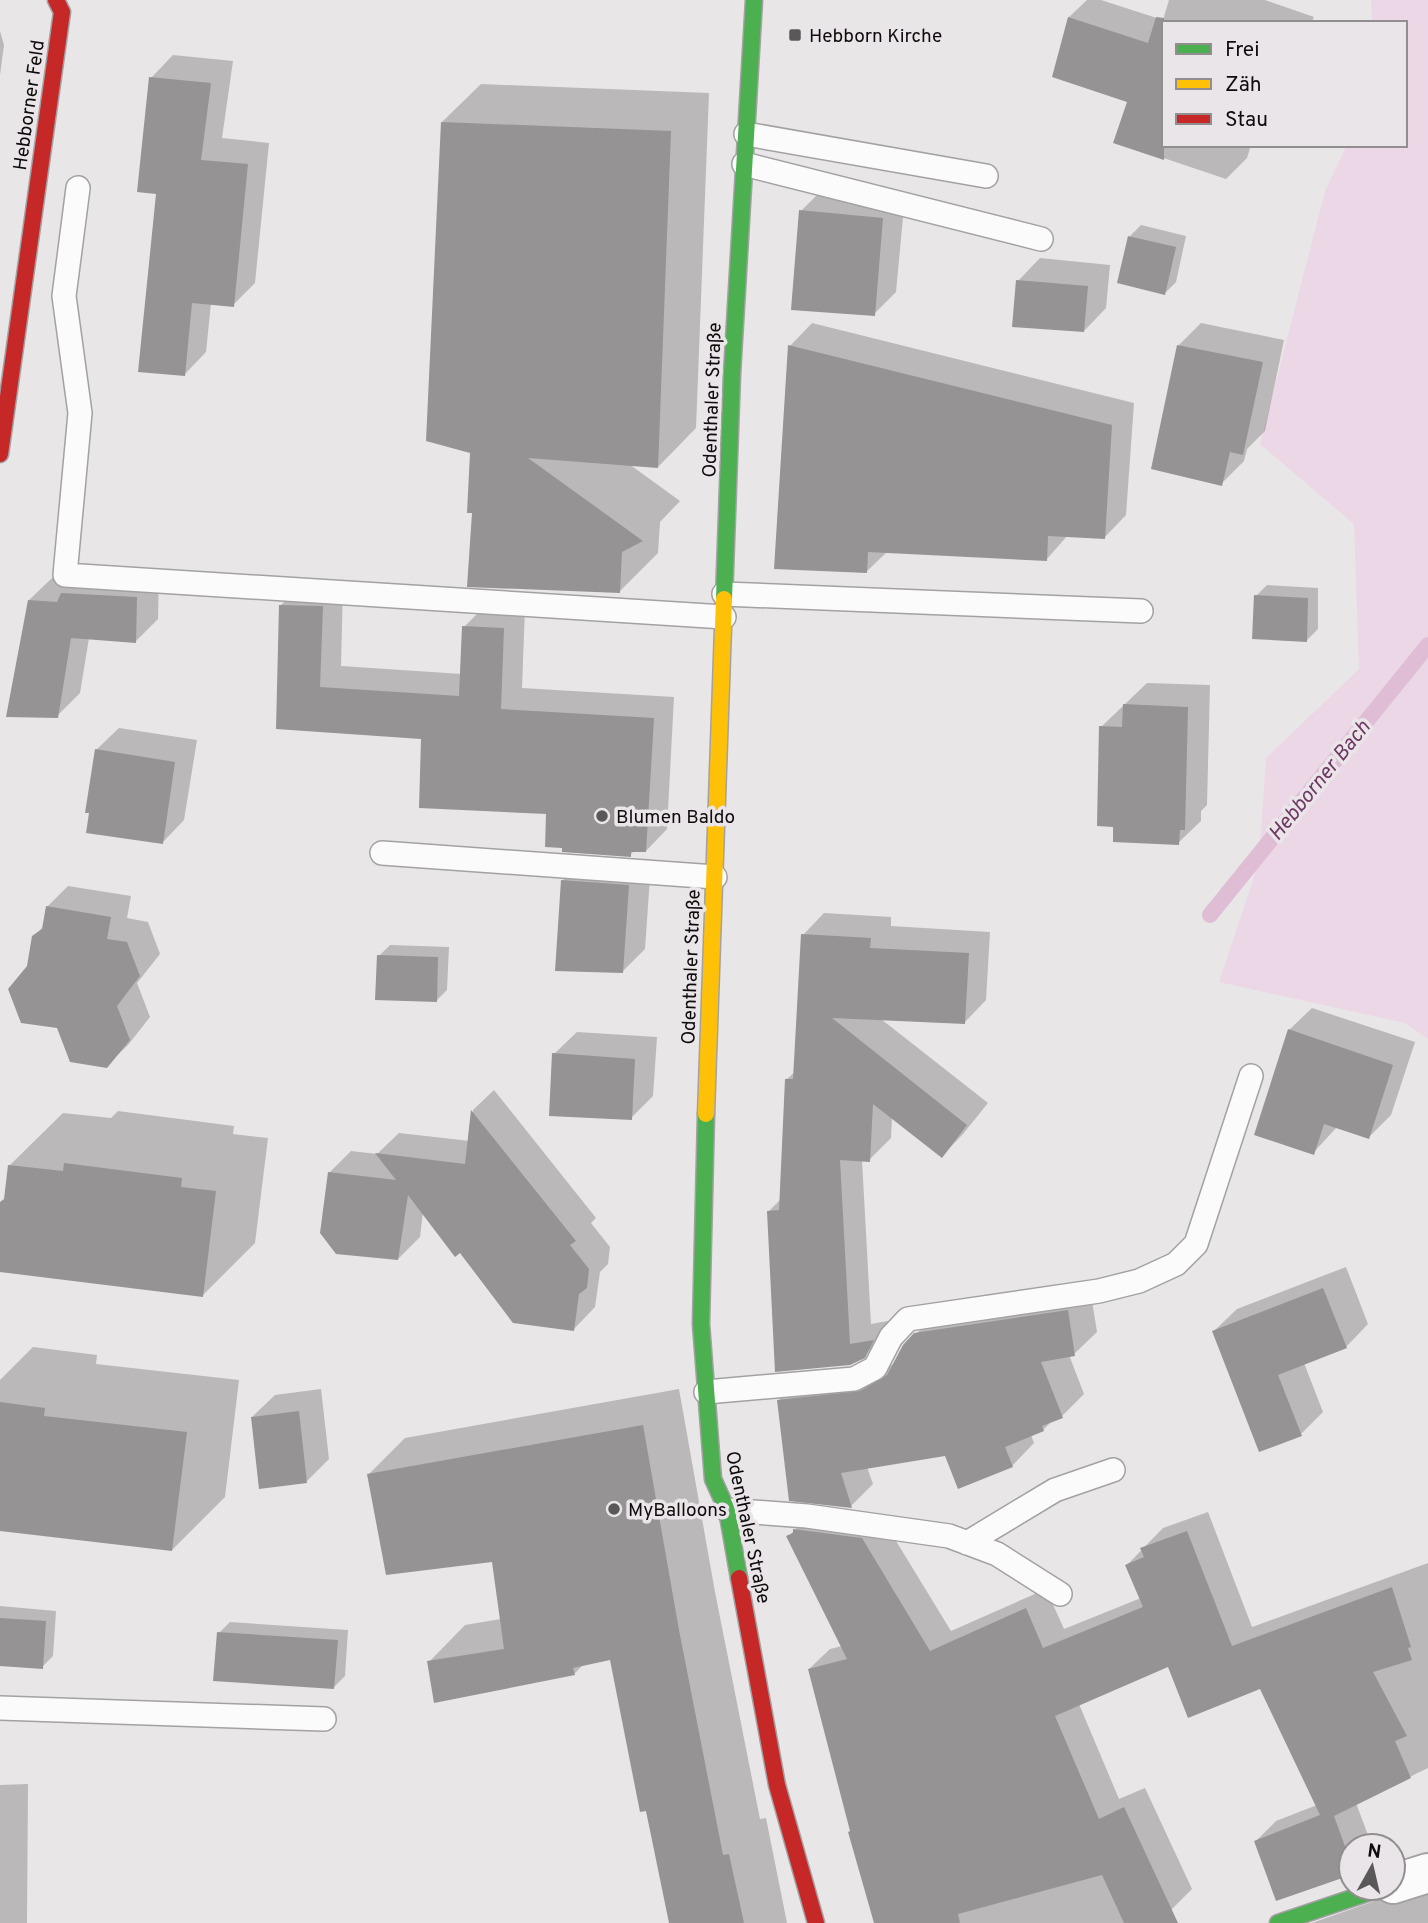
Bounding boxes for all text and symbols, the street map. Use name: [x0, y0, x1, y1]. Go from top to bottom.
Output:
legend: [1162, 21, 1407, 147]
place label: Hebborn Kirche: [809, 25, 942, 49]
marker: Hebborn Kirche: [787, 27, 803, 43]
text: Frei: [1225, 37, 1260, 64]
street label: Hebborner Feld: [9, 39, 51, 172]
text: Zäh: [1225, 72, 1262, 99]
text: Stau: [1225, 107, 1268, 134]
street label: Odenthaler Straße: [698, 322, 728, 478]
water label: Hebborner Bach: [1263, 715, 1377, 847]
place label: Blumen Baldo: [616, 806, 735, 830]
marker: Blumen Baldo: [594, 808, 610, 824]
street label: Odenthaler Straße: [677, 889, 707, 1045]
street label: Odenthaler Straße: [719, 1449, 775, 1606]
place label: MyBalloons: [628, 1499, 727, 1523]
marker: MyBalloons: [606, 1501, 622, 1517]
north arrow: [1337, 1832, 1407, 1902]
text: N: [1366, 1839, 1383, 1865]

